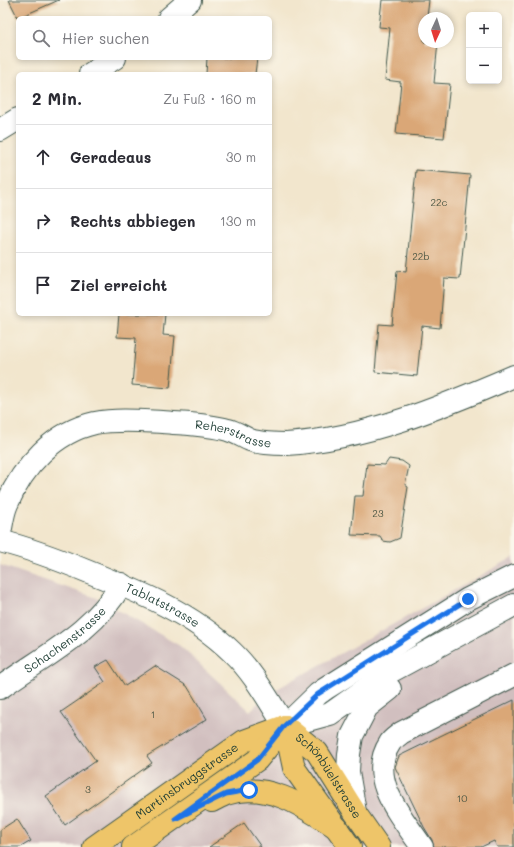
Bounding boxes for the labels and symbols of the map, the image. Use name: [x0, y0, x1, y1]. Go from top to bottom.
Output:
north arrow: [418, 12, 454, 48]
house number: 22c: [430, 195, 448, 209]
house number: 22b: [412, 249, 430, 263]
street label: Reherstrasse: [194, 416, 272, 450]
house number: 23: [372, 506, 384, 520]
street label: Tablatstrasse: [123, 579, 203, 630]
route end: [459, 590, 477, 608]
street label: Schachenstrasse: [21, 603, 109, 676]
house number: 1: [151, 707, 155, 721]
street label: Schönbüelstrasse: [293, 729, 366, 821]
street label: Martinsbruggstrasse: [132, 739, 241, 822]
route start: [240, 781, 258, 799]
house number: 3: [85, 782, 91, 796]
house number: 10: [457, 791, 467, 805]

